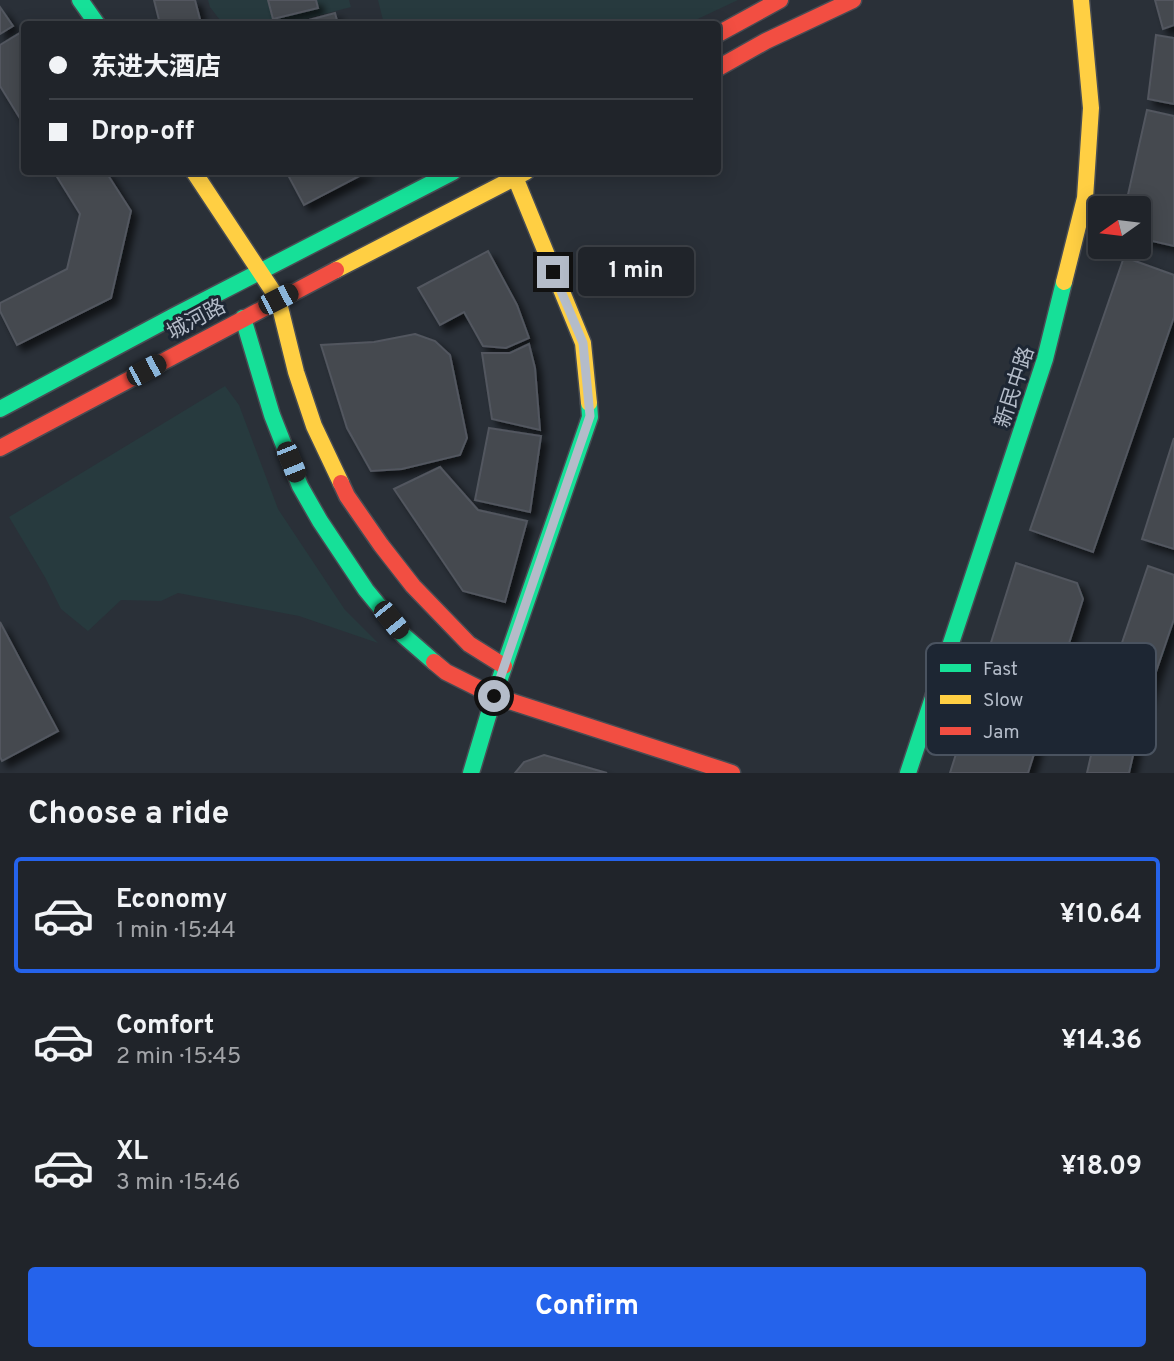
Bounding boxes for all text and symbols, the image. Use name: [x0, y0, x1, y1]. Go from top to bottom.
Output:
text: 东进大酒店: [91, 52, 221, 85]
text: Drop-off: [91, 116, 194, 149]
north arrow: [1088, 196, 1152, 259]
map controls: [1088, 196, 1151, 259]
callout: 1 min: [578, 247, 693, 296]
route end: [537, 256, 569, 288]
text: 1 min: [608, 257, 664, 286]
car: [255, 280, 302, 318]
street label: 城河路: [163, 294, 231, 347]
street label: 新民中路: [990, 343, 1041, 432]
car: [123, 351, 170, 389]
car: [274, 439, 309, 485]
car: [370, 597, 413, 643]
legend: [926, 643, 1156, 755]
text: Fast: [983, 658, 1018, 682]
route start: [478, 680, 510, 712]
text: Slow: [983, 689, 1023, 713]
text: Jam: [983, 721, 1020, 745]
text: Choose a ride: [28, 795, 229, 835]
icon: car: [32, 884, 95, 947]
text: Economy: [116, 884, 227, 917]
text: ¥10.64: [1060, 899, 1142, 932]
text: 1 min · 15:44: [116, 917, 236, 946]
icon: car: [32, 1010, 95, 1073]
text: Comfort: [116, 1010, 214, 1043]
text: ¥14.36: [1061, 1025, 1142, 1058]
text: 2 min · 15:45: [116, 1043, 241, 1072]
icon: car: [32, 1136, 95, 1199]
text: XL: [116, 1136, 148, 1169]
text: ¥18.09: [1061, 1151, 1142, 1184]
text: 3 min · 15:46: [116, 1169, 240, 1198]
button: Confirm: [28, 1267, 1146, 1347]

